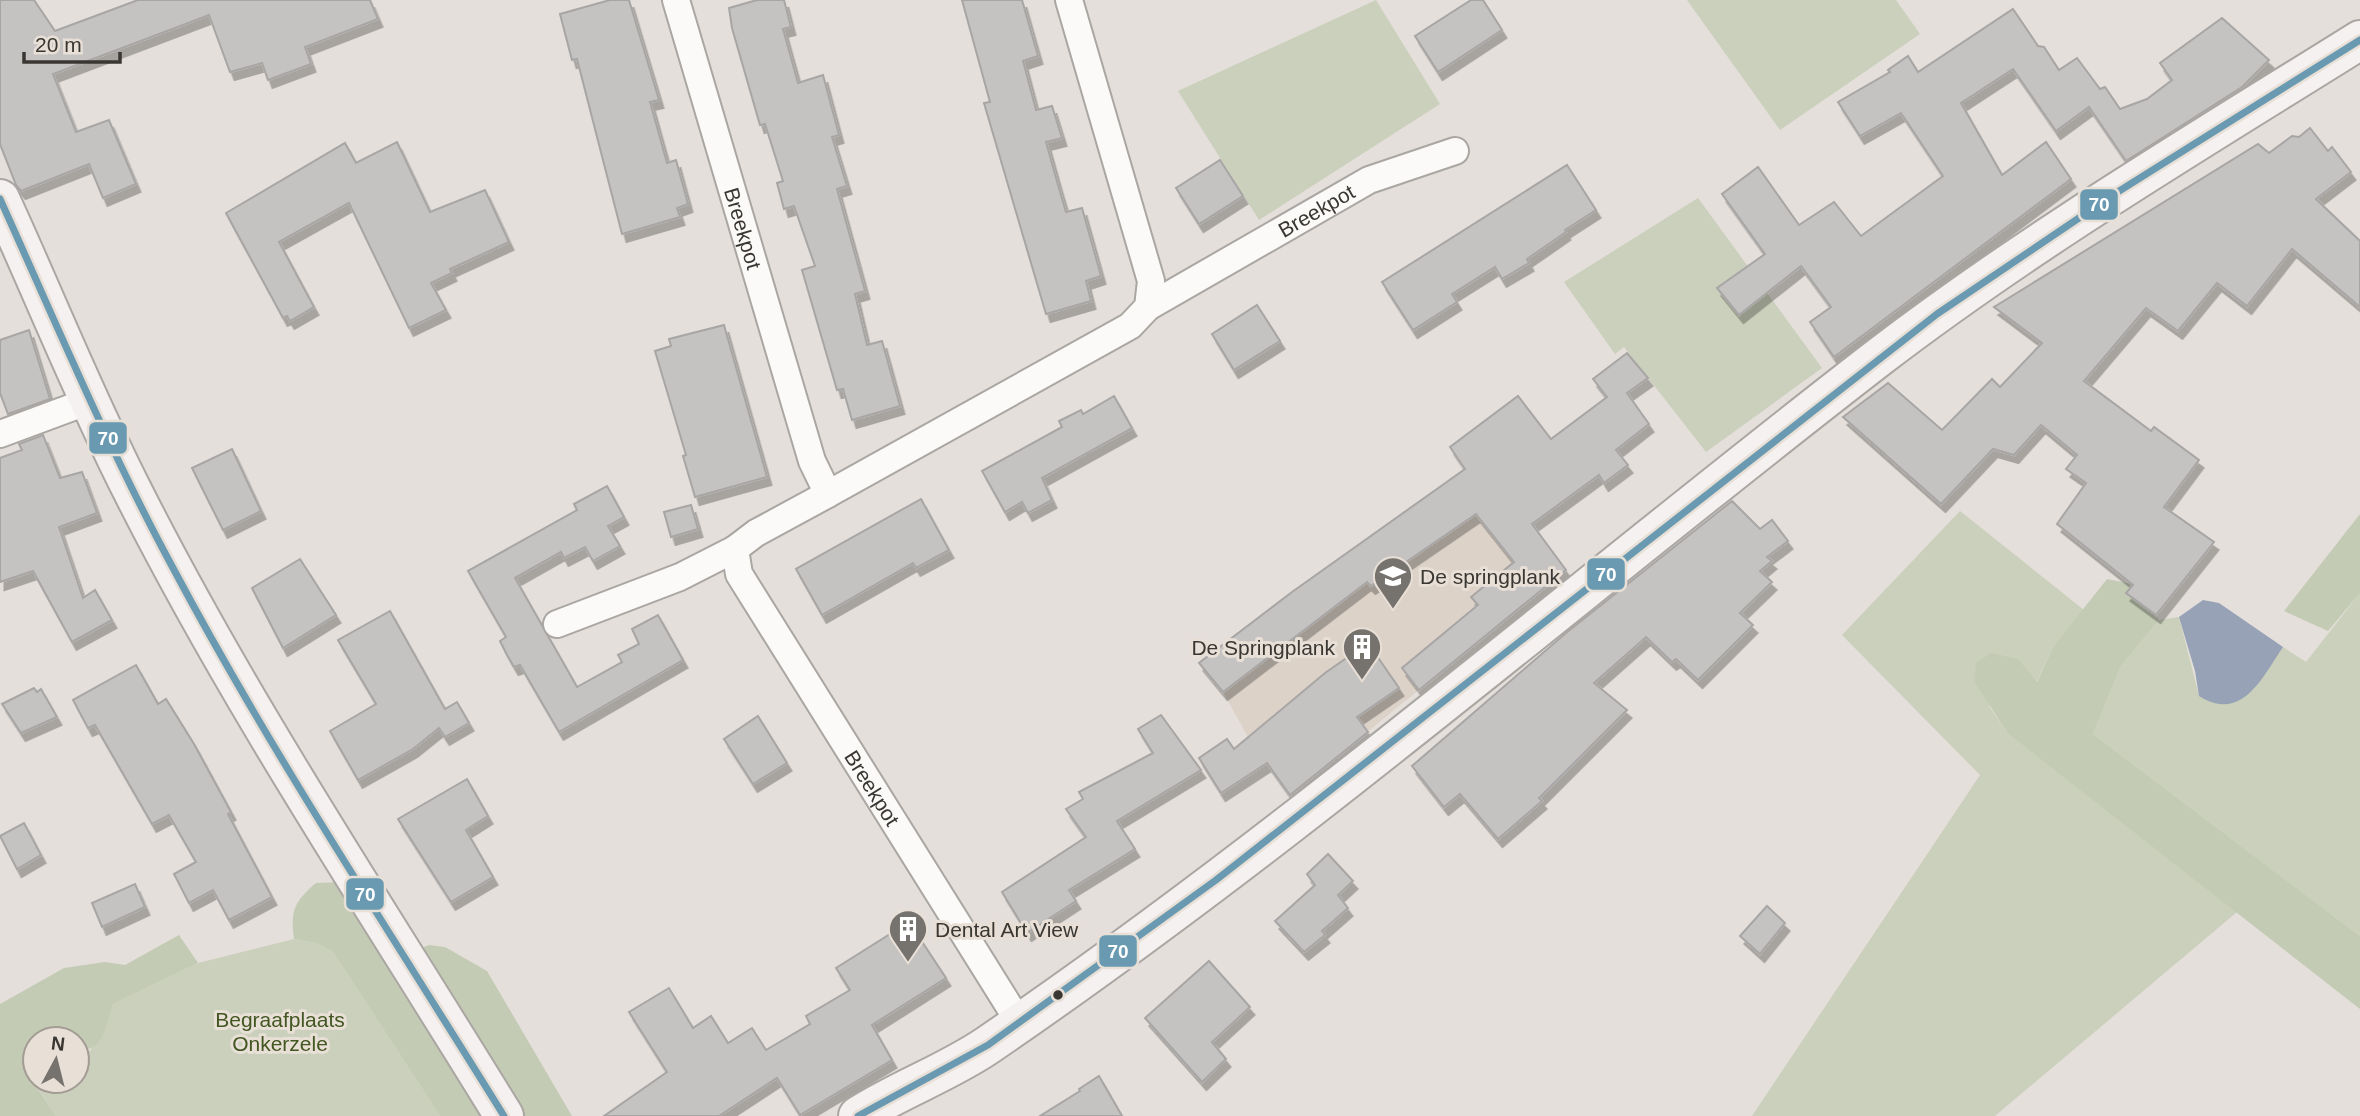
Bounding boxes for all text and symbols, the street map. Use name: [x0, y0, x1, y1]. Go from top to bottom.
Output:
scale bar: [24, 21, 121, 65]
text: 20 m: [35, 33, 82, 56]
street label: Breekpot: [1274, 179, 1359, 241]
street label: Breekpot: [720, 185, 766, 272]
line badge: 70: [2079, 188, 2119, 221]
text: 70: [2088, 194, 2110, 215]
line badge: 70: [88, 421, 128, 455]
text: 70: [97, 428, 119, 449]
school or university icon: De springplank: [1372, 555, 1414, 610]
line badge: 70: [1586, 557, 1626, 591]
text: 70: [1595, 564, 1617, 585]
place label: De springplank: [1420, 565, 1561, 588]
building icon: De Springplank: [1341, 626, 1383, 681]
place label: De Springplank: [1191, 636, 1335, 659]
street label: Breekpot: [841, 746, 905, 830]
line badge: 70: [345, 877, 385, 911]
text: 70: [354, 884, 376, 905]
building icon: Dental Art View: [887, 908, 929, 963]
place label: Dental Art View: [935, 918, 1079, 941]
line badge: 70: [1098, 934, 1138, 968]
text: 70: [1107, 941, 1129, 962]
unlabelled marker: [1051, 988, 1065, 1002]
park label: Begraafplaats Onkerzele: [215, 1008, 345, 1055]
north arrow: [21, 1025, 91, 1095]
text: N: [50, 1032, 66, 1055]

